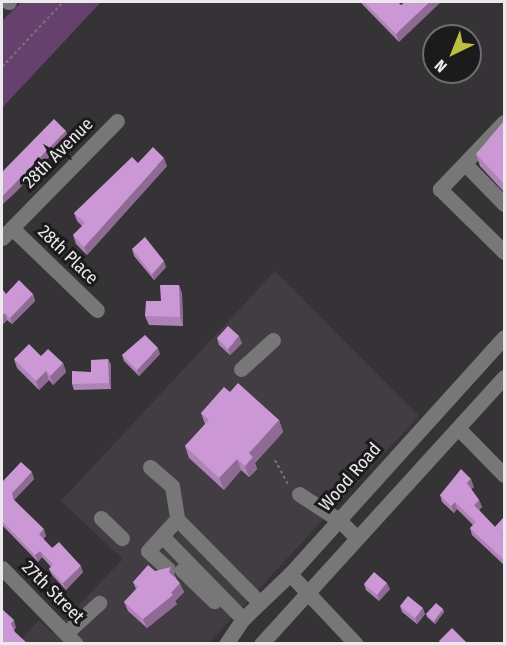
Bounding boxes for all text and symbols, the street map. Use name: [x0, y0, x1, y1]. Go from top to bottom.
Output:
north arrow: [422, 24, 482, 84]
text: N: [431, 56, 451, 76]
street label: 28th Avenue: [18, 113, 98, 193]
street label: 28th Place: [33, 221, 103, 289]
street label: Wood Road: [314, 438, 386, 516]
street label: 27th Street: [17, 556, 89, 628]

